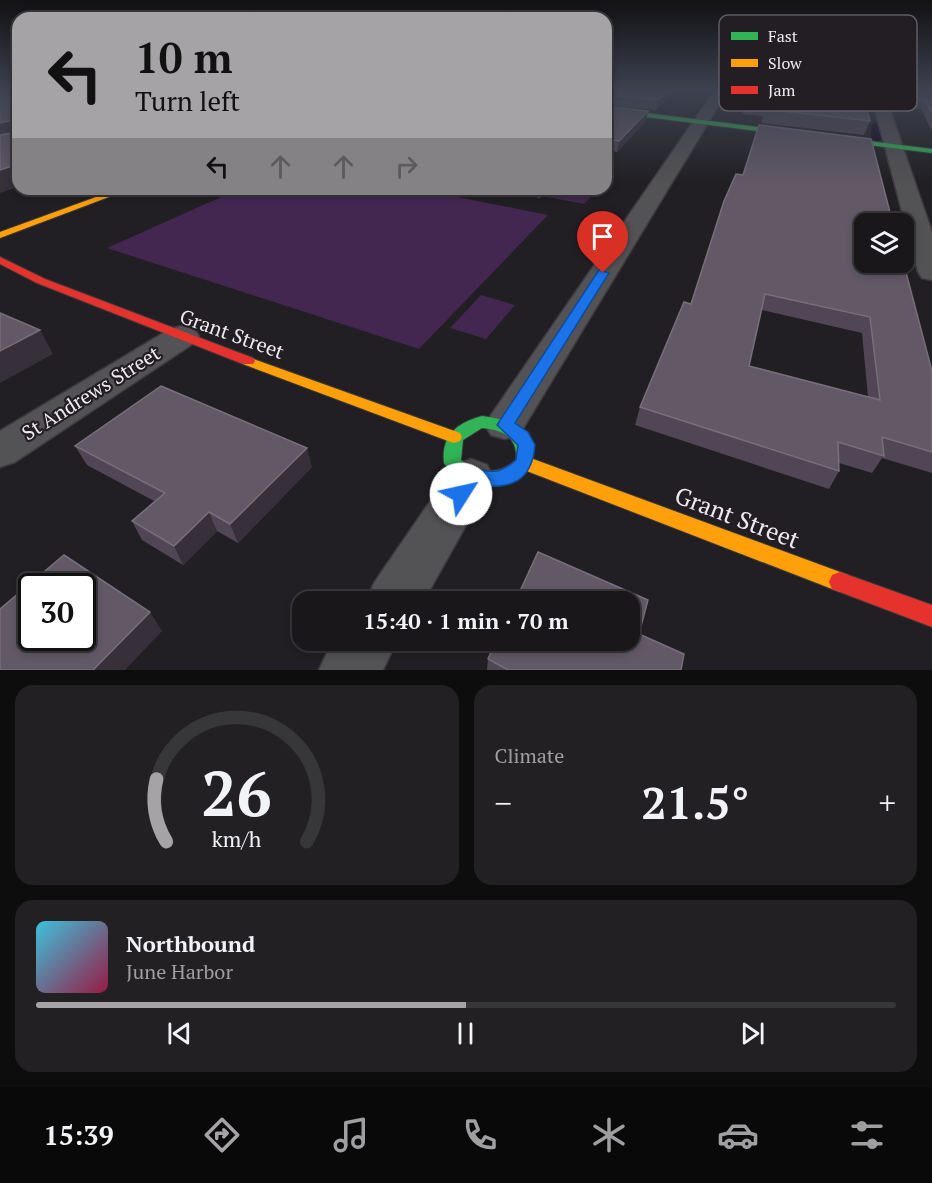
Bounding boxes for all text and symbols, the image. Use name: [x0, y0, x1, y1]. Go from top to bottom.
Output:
legend: [719, 15, 917, 111]
text: Fast: [768, 25, 798, 47]
text: 10 m: [135, 29, 233, 85]
icon: left: [36, 36, 114, 114]
text: Slow: [768, 52, 802, 74]
text: Jam: [768, 79, 796, 101]
text: Turn left: [135, 83, 240, 119]
icon: left: [201, 150, 234, 183]
icon: ahead: [264, 150, 297, 183]
icon: ahead: [327, 150, 360, 183]
icon: right: [390, 150, 423, 183]
pin: [577, 211, 628, 273]
map controls: [854, 213, 914, 273]
button: layers: [854, 213, 914, 273]
icon: arrive: [586, 220, 619, 253]
street label: Grant Street: [176, 302, 289, 365]
street label: St Andrews Street: [16, 339, 166, 446]
position arrow: [429, 462, 493, 526]
street label: Grant Street: [671, 479, 804, 555]
speed limit sign: 30: [18, 573, 96, 651]
text: 15:40 · 1 min · 70 m: [363, 606, 569, 635]
text: Climate: [495, 742, 564, 769]
text: 26: [201, 751, 272, 834]
text: 21.5°: [641, 772, 749, 832]
text: −: [495, 781, 512, 824]
text: +: [878, 781, 896, 824]
text: km/h: [212, 825, 262, 853]
text: Northbound: [126, 929, 255, 958]
text: June Harbor: [126, 958, 233, 985]
icon: previous: [163, 1017, 196, 1050]
icon: pause: [449, 1017, 482, 1050]
icon: next: [736, 1017, 769, 1050]
icon: directions: [201, 1114, 243, 1156]
icon: music: [330, 1114, 372, 1156]
icon: phone: [459, 1114, 501, 1156]
icon: climate: [588, 1114, 630, 1156]
icon: car: [717, 1114, 759, 1156]
icon: filters: [846, 1114, 888, 1156]
text: 15:39: [44, 1117, 114, 1153]

